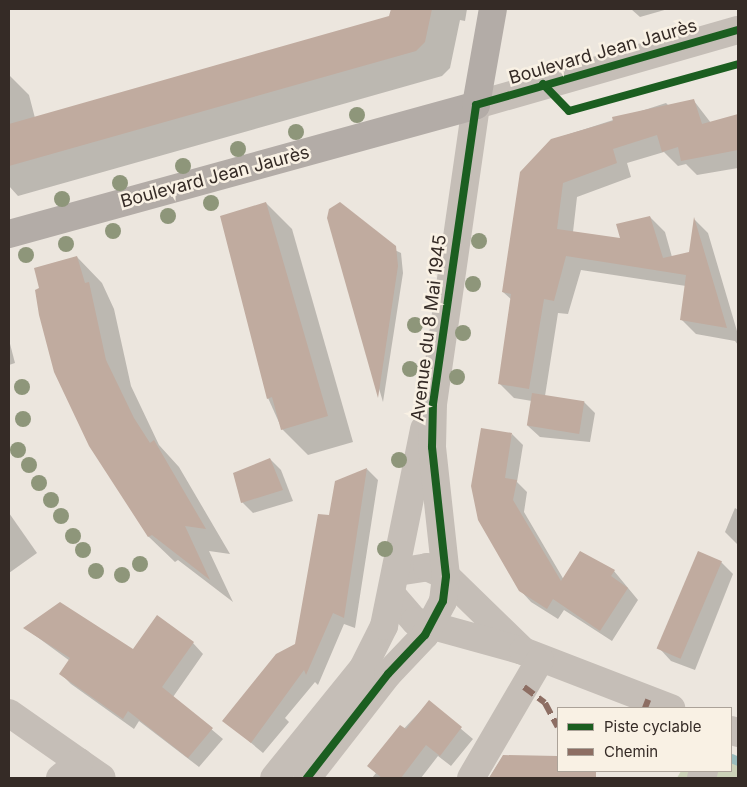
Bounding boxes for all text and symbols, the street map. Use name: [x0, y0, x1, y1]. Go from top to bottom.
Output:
street label: Boulevard Jean Jaurès: [506, 15, 700, 89]
street label: Boulevard Jean Jaurès: [118, 141, 312, 213]
street label: Avenue du 8 Mai 1945: [407, 233, 451, 423]
legend: [557, 707, 732, 772]
text: Piste cyclable: [604, 717, 701, 736]
text: Chemin: [604, 742, 658, 761]

